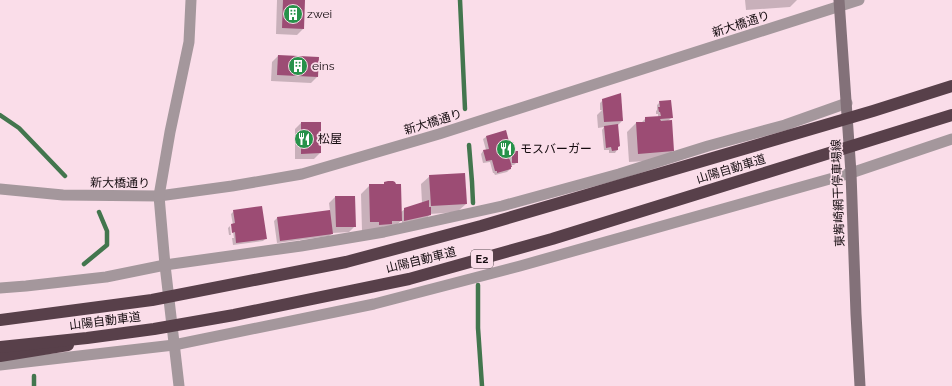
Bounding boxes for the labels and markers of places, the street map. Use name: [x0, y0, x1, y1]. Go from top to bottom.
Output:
building icon: zwei: [282, 3, 304, 25]
place label: zwei: [307, 7, 332, 21]
building icon: eins: [287, 55, 309, 77]
place label: eins: [312, 59, 335, 73]
restaurant icon: 松屋: [293, 128, 315, 150]
place label: 松屋: [318, 132, 342, 146]
restaurant icon: モスバーガー: [495, 138, 517, 160]
place label: モスバーガー: [520, 142, 592, 156]

